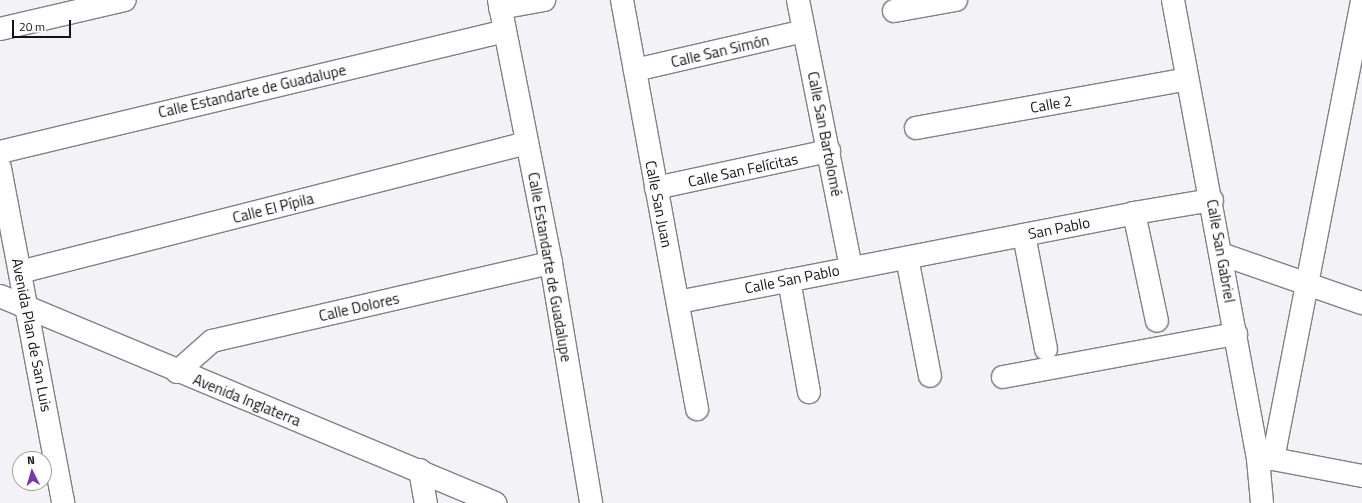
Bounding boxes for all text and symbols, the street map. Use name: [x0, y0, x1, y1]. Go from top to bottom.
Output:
scale bar: [14, 12, 73, 38]
text: 20 m: [19, 17, 45, 36]
street label: Calle San Simón: [669, 31, 771, 71]
street label: Calle Estandarte de Guadalupe: [156, 61, 348, 121]
street label: Calle San Bartolomé: [804, 70, 846, 198]
street label: Calle 2: [1029, 92, 1073, 116]
street label: Calle San Felícitas: [686, 150, 800, 190]
street label: Calle San Juan: [642, 159, 676, 249]
street label: Calle Estandarte de Guadalupe: [524, 171, 576, 363]
street label: Calle El Pípila: [231, 189, 315, 227]
street label: Calle San Gabriel: [1203, 198, 1239, 304]
street label: San Pablo: [1027, 213, 1091, 243]
street label: Avenida Plan de San Luis: [8, 257, 56, 413]
street label: Calle San Pablo: [743, 261, 841, 297]
street label: Calle Dolores: [317, 289, 401, 325]
street label: Avenida Inglaterra: [191, 370, 303, 430]
north arrow: [12, 451, 52, 491]
text: N: [27, 452, 36, 468]

